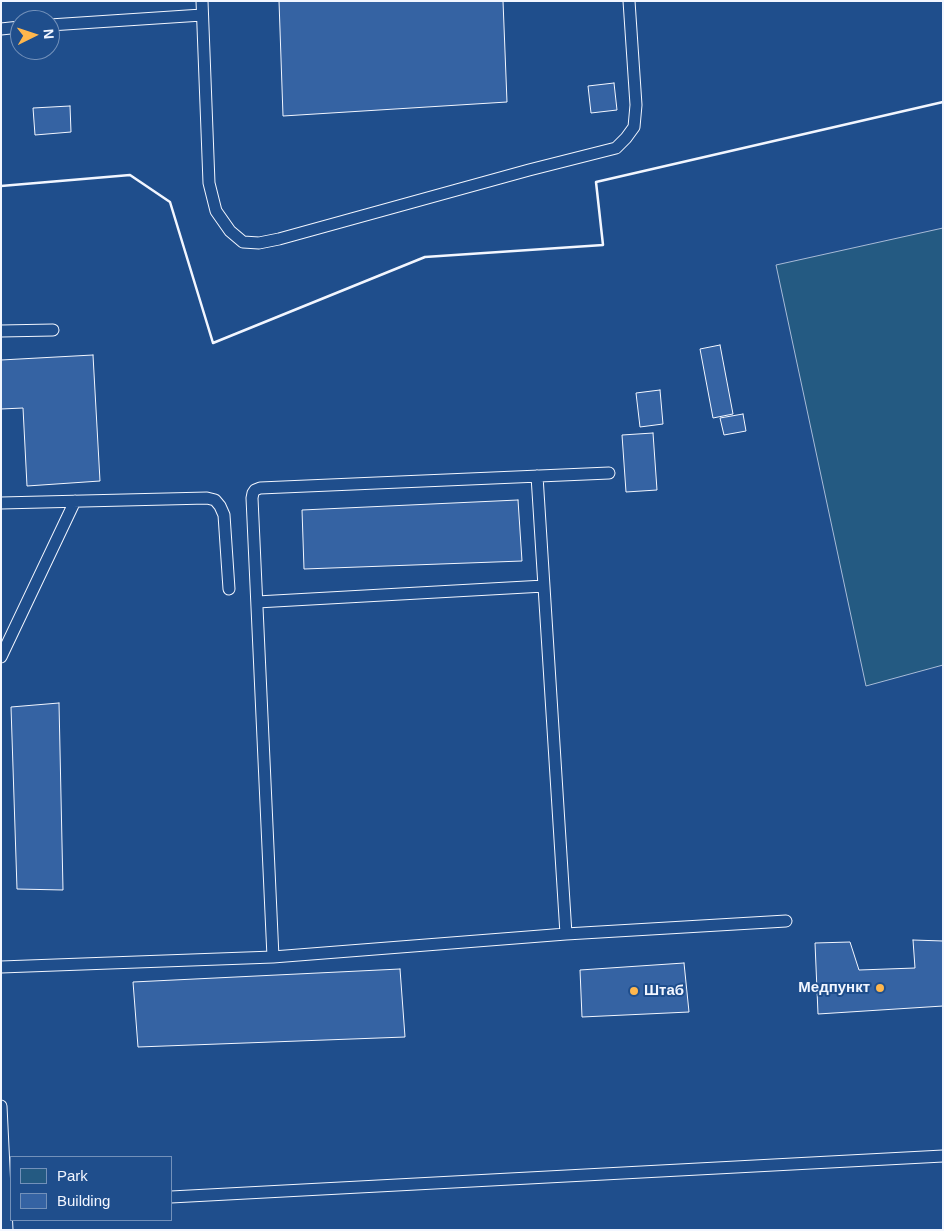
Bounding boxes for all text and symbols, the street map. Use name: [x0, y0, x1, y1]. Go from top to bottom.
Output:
north arrow: [10, 10, 60, 60]
text: N: [41, 28, 57, 40]
place label: Медпункт: [798, 979, 870, 997]
place label: Штаб: [644, 982, 684, 1000]
marker: Медпункт: [874, 982, 886, 994]
marker: Штаб: [628, 985, 640, 997]
legend: [10, 1156, 172, 1221]
text: Park: [57, 1167, 88, 1184]
text: Building: [57, 1192, 110, 1209]

